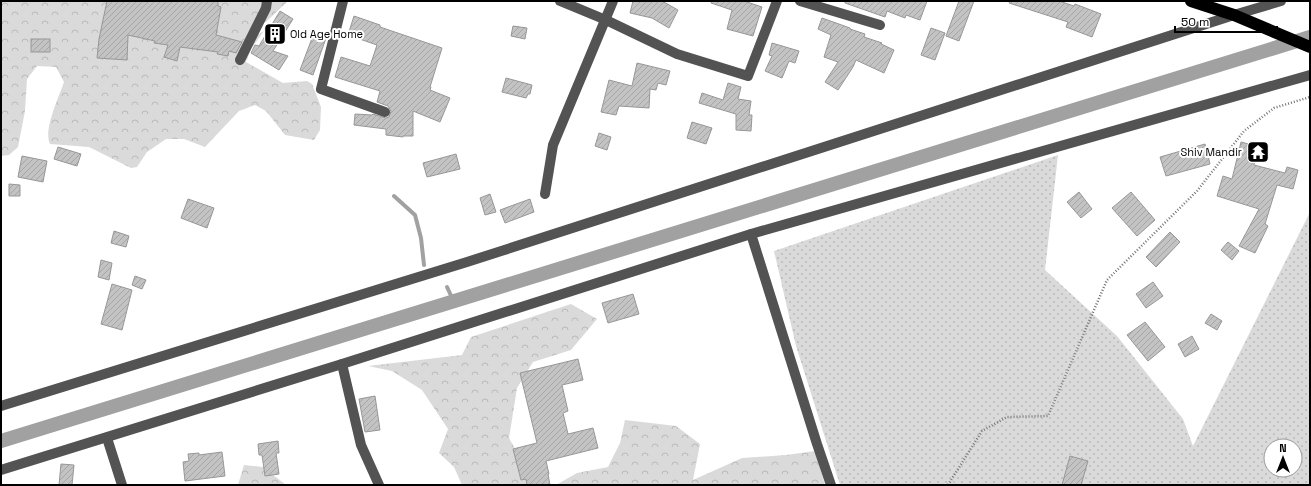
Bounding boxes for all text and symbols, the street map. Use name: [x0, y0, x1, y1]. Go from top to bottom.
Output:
scale bar: [1175, 8, 1277, 34]
text: 50 m: [1181, 14, 1209, 30]
building icon: Old Age Home: [262, 21, 288, 47]
place label: Old Age Home: [290, 27, 363, 41]
temple icon: Shiv Mandir: [1245, 139, 1271, 165]
place label: Shiv Mandir: [1181, 145, 1242, 159]
north arrow: [1263, 438, 1303, 478]
text: N: [1279, 441, 1287, 455]

